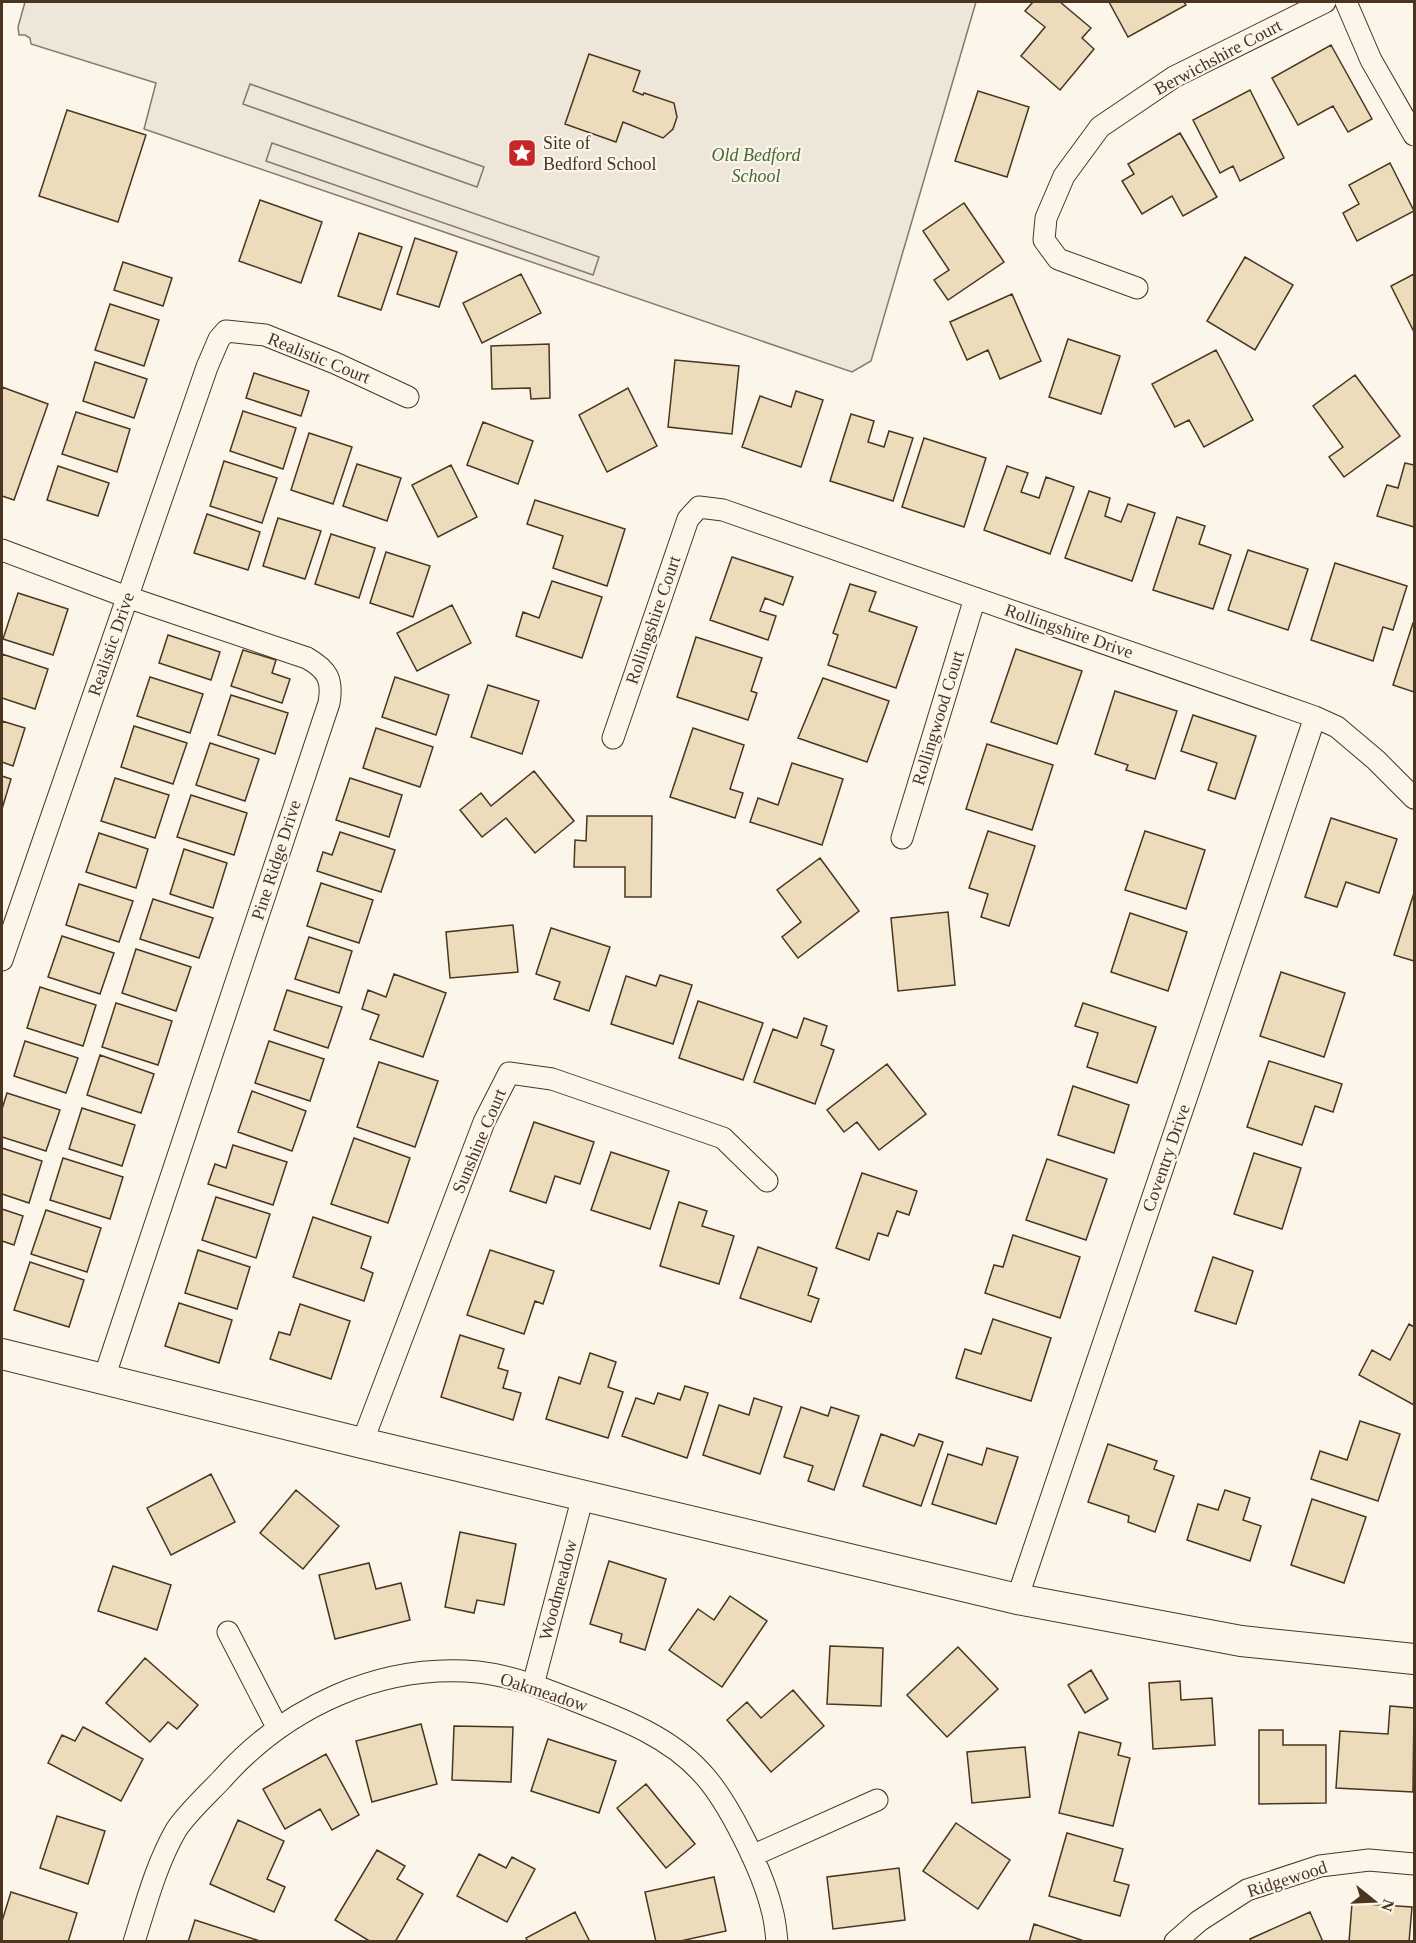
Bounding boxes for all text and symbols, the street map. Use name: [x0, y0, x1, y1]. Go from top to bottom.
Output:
street label: Berwichshire Court: [1151, 15, 1285, 99]
place label: Site of Bedford School: [543, 133, 656, 174]
place icon: Site of Bedford School: [506, 137, 538, 169]
park label: Old Bedford School: [712, 145, 801, 186]
street label: Realistic Court: [265, 328, 373, 388]
street label: Rollingshire Court: [622, 553, 684, 687]
street label: Realistic Drive: [84, 589, 138, 699]
street label: Rollingshire Drive: [1002, 600, 1136, 662]
street label: Rollingwood Court: [908, 648, 968, 788]
street label: Pine Ridge Drive: [247, 797, 305, 923]
street label: Sunshine Court: [448, 1086, 510, 1196]
street label: Coventry Drive: [1138, 1102, 1194, 1214]
street label: Woodmeadow: [535, 1537, 581, 1643]
street label: Oakmeadow: [498, 1668, 590, 1716]
street label: Ridgewood: [1244, 1857, 1330, 1901]
north arrow: [1344, 1871, 1404, 1931]
text: N: [1378, 1897, 1398, 1914]

